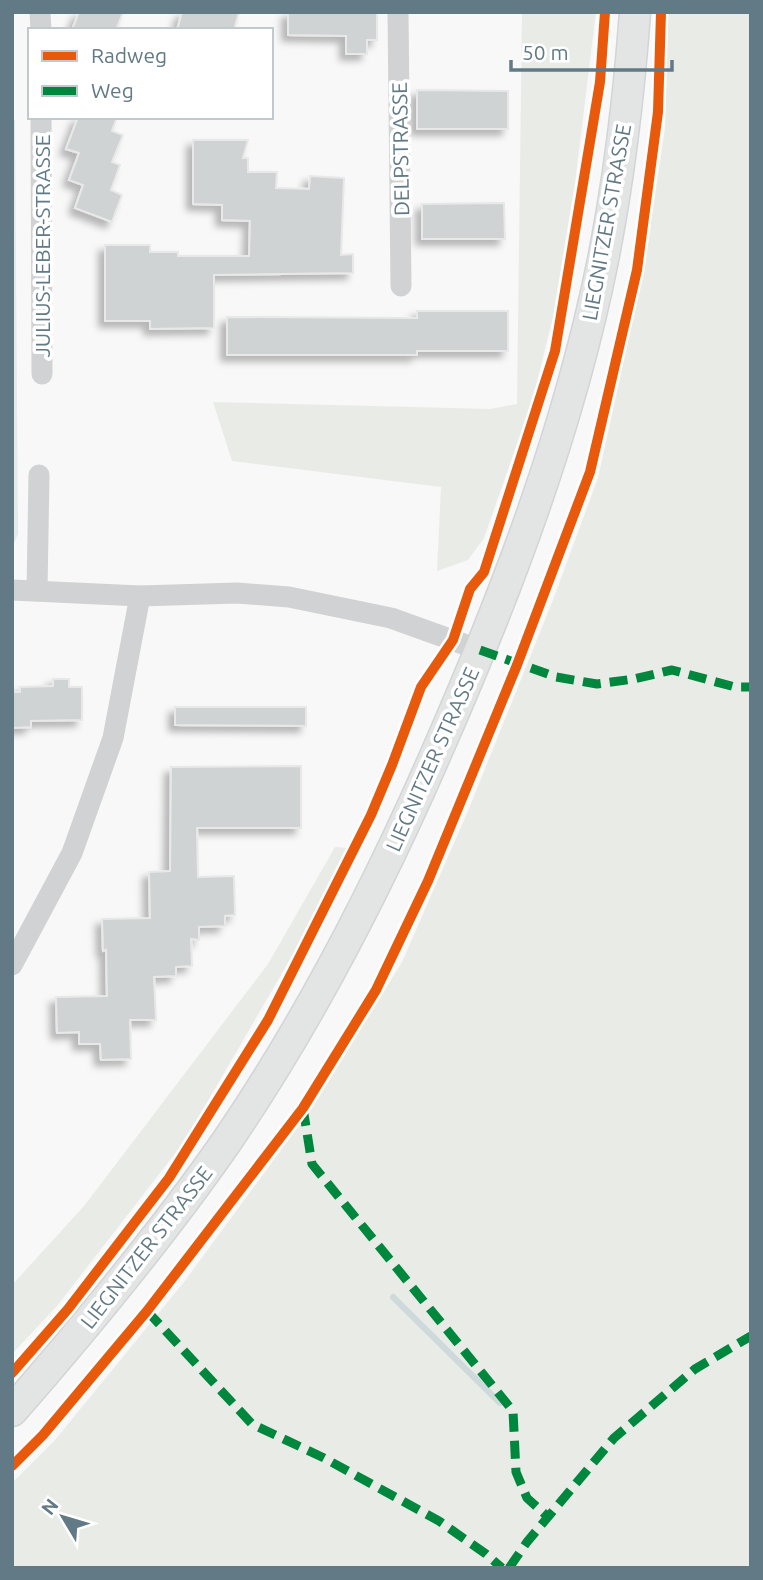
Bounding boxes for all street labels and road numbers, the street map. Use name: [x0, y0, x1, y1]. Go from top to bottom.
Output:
street label: DELPSTRASSE: [387, 82, 413, 216]
street label: LIEGNITZER STRASSE: [577, 122, 635, 322]
street label: JULIUS-LEBER-STRASSE: [30, 134, 54, 358]
street label: LIEGNITZER STRASSE: [381, 663, 483, 855]
street label: LIEGNITZER STRASSE: [75, 1161, 217, 1333]

